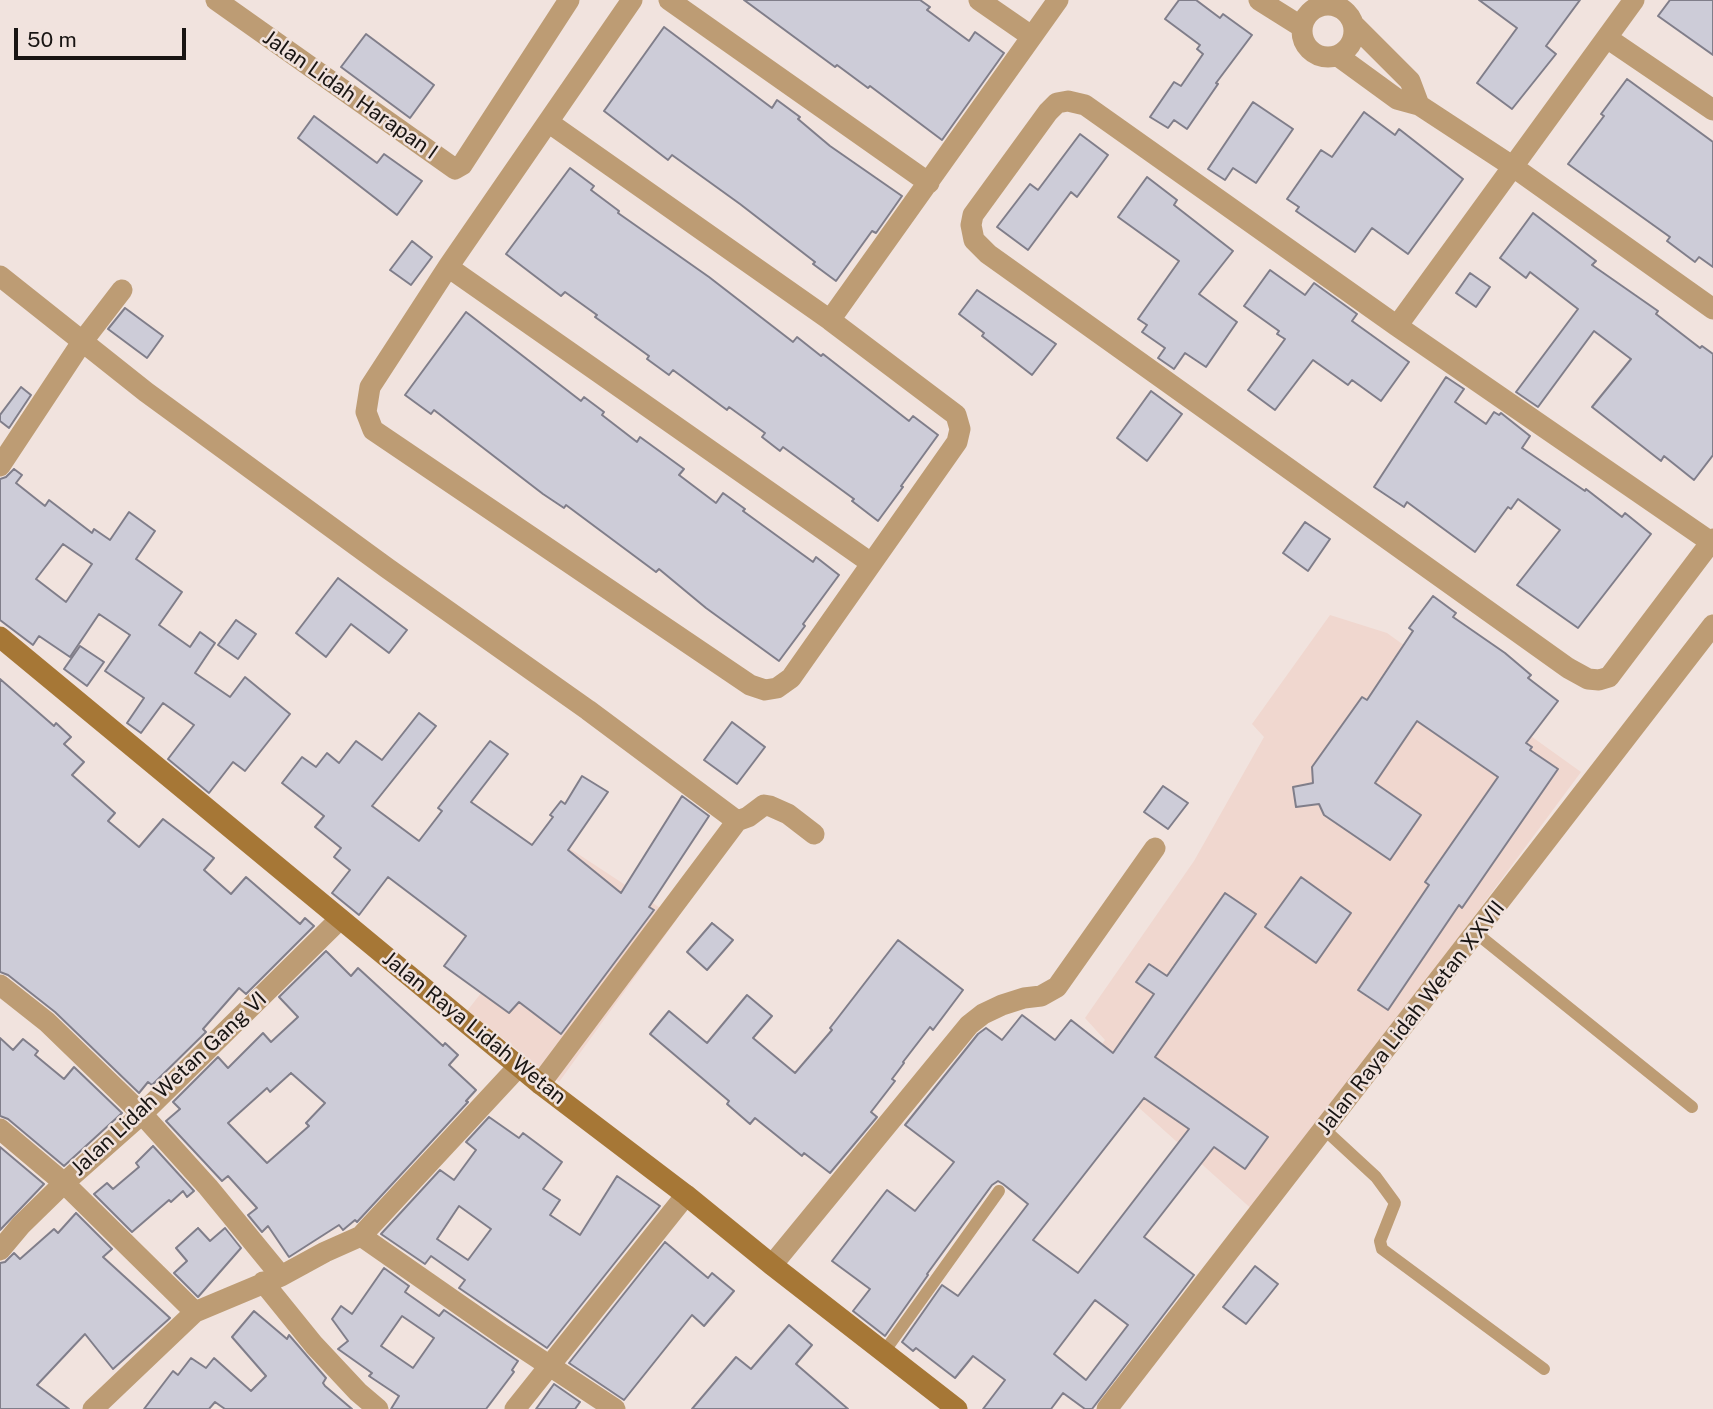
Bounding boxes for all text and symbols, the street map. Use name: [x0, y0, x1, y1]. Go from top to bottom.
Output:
scale bar: [18, 14, 189, 58]
street label: Jalan Lidah Harapan I: [258, 25, 442, 165]
text: 50 m: [27, 27, 77, 52]
street label: Jalan Raya Lidah Wetan XXVII: [1312, 896, 1510, 1140]
street label: Jalan Raya Lidah Wetan: [377, 946, 571, 1110]
street label: Jalan Lidah Wetan Gang VI: [66, 987, 272, 1181]

